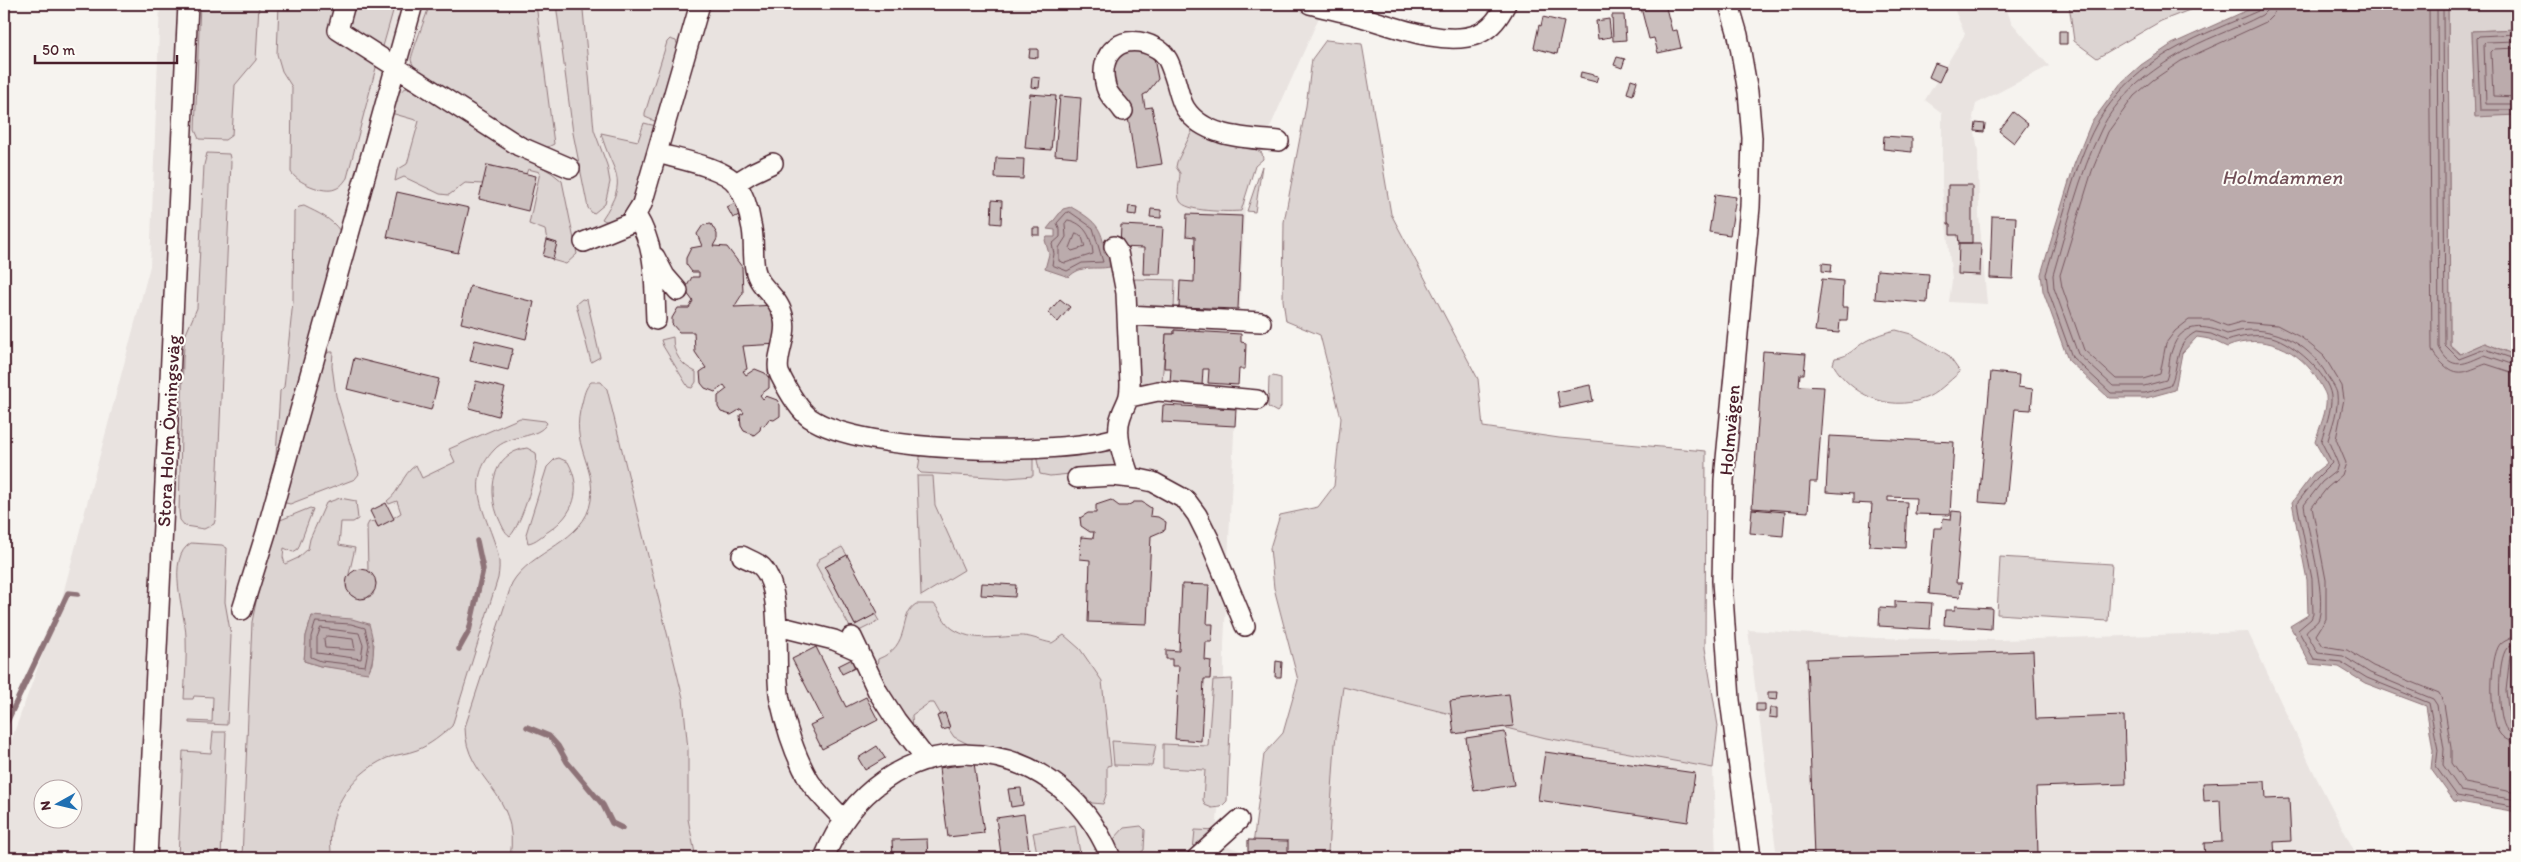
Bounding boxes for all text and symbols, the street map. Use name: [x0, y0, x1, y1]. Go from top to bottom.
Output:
scale bar: [35, 32, 178, 64]
text: 50 m: [42, 41, 75, 59]
water label: Holmdammen: [2222, 165, 2343, 189]
street label: Stora Holm Övningsväg: [152, 334, 185, 528]
street label: Holmvägen: [1714, 384, 1745, 476]
north arrow: [32, 780, 82, 830]
text: N: [37, 800, 55, 812]

